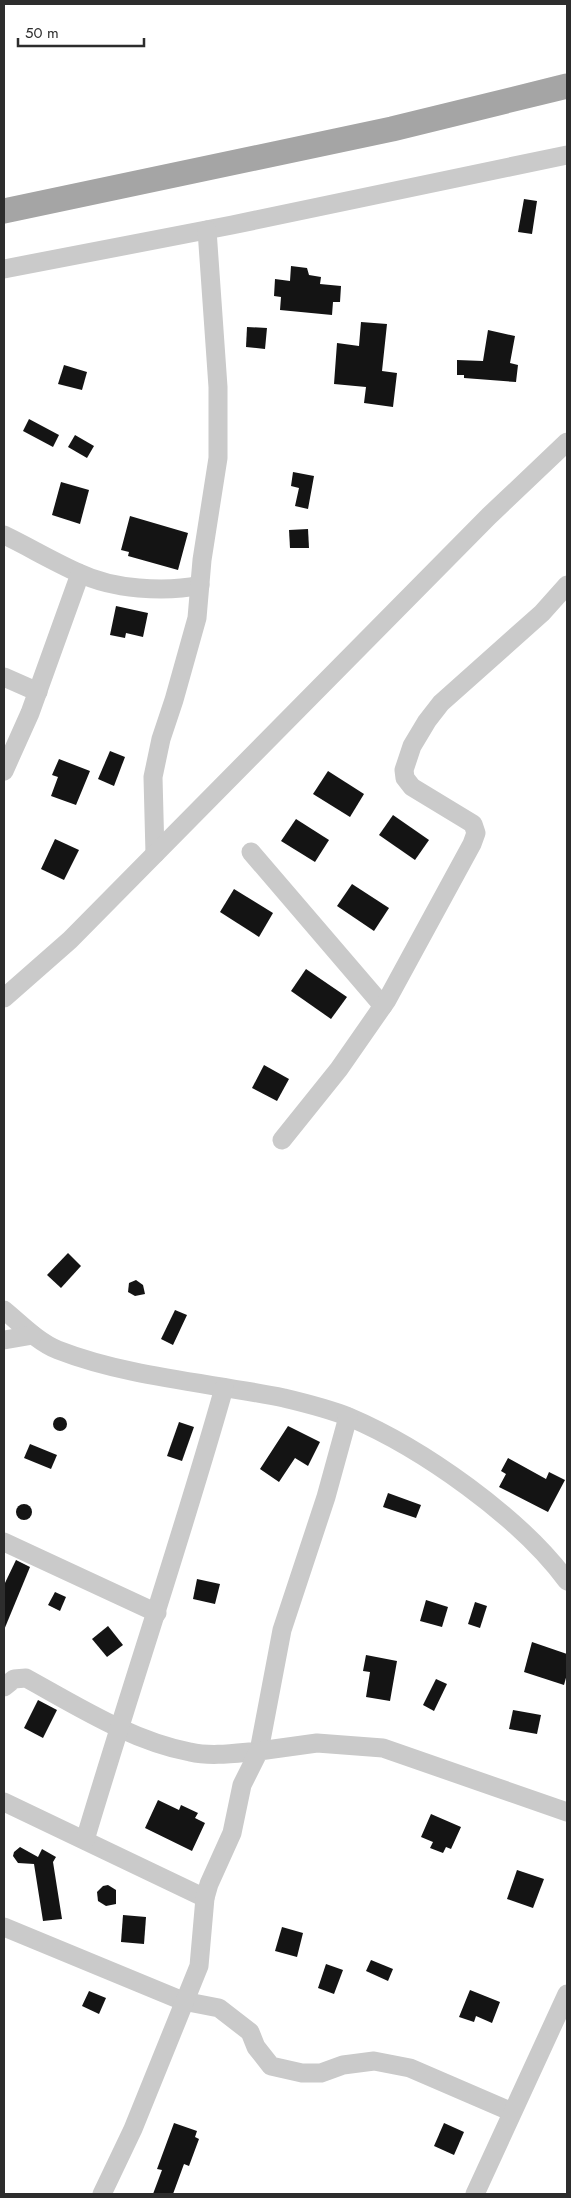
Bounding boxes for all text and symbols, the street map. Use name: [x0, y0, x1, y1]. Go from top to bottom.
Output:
scale bar: [18, 15, 144, 47]
text: 50 m: [25, 22, 59, 44]

